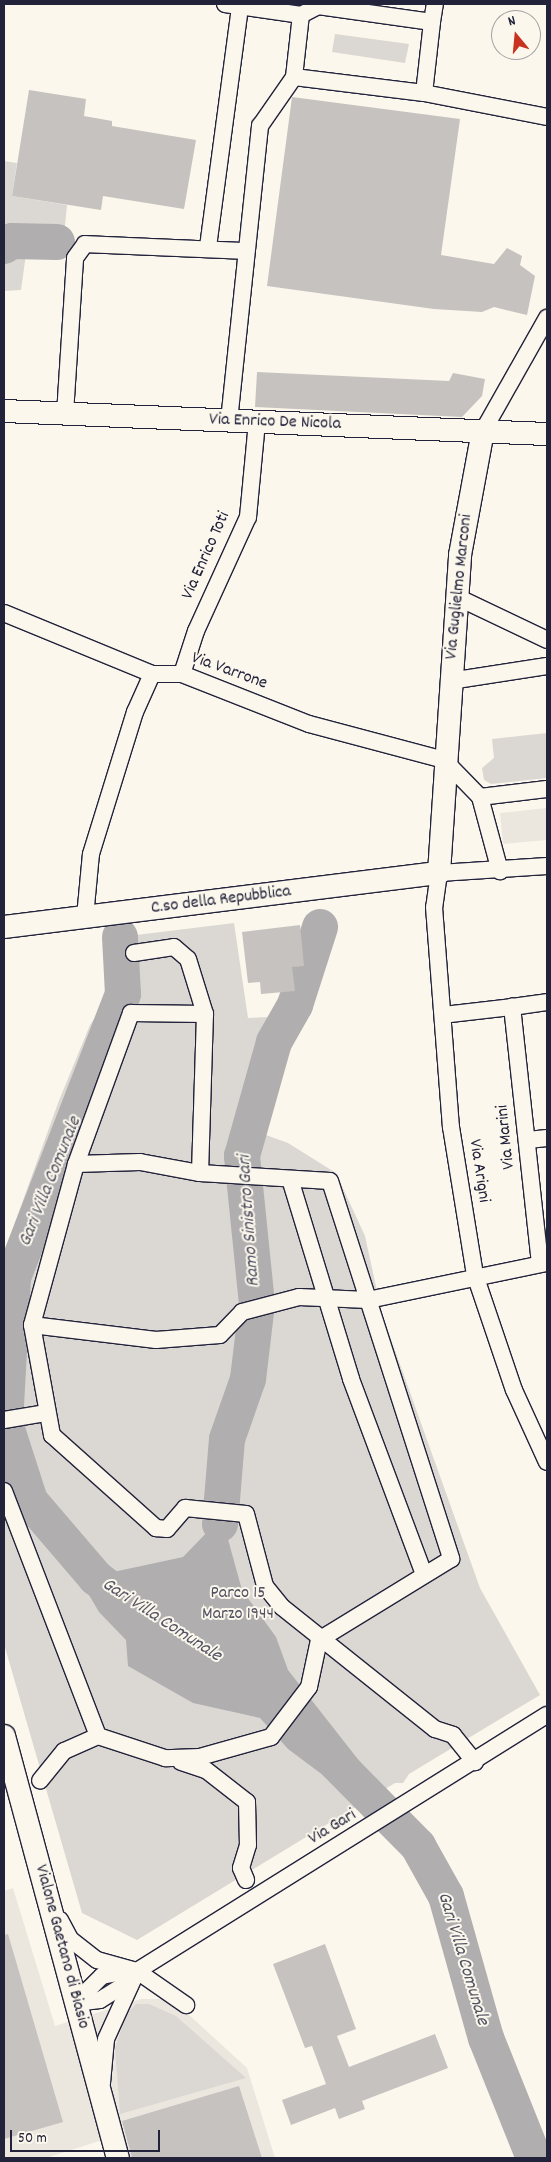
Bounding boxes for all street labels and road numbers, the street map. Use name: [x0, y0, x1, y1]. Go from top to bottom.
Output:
street label: Via Enrico De Nicola: [209, 410, 341, 436]
street label: Via Enrico Toti: [178, 509, 236, 603]
street label: Via Guglielmo Marconi: [442, 513, 478, 661]
street label: Via Varrone: [188, 648, 270, 696]
street label: C.so della Repubblica: [150, 882, 292, 920]
street label: Via Marini: [493, 1104, 521, 1170]
street label: Via Arigni: [462, 1138, 494, 1204]
street label: Via Gari: [305, 1805, 361, 1851]
street label: Vialone Gaetano di Biasio: [29, 1863, 93, 2031]

